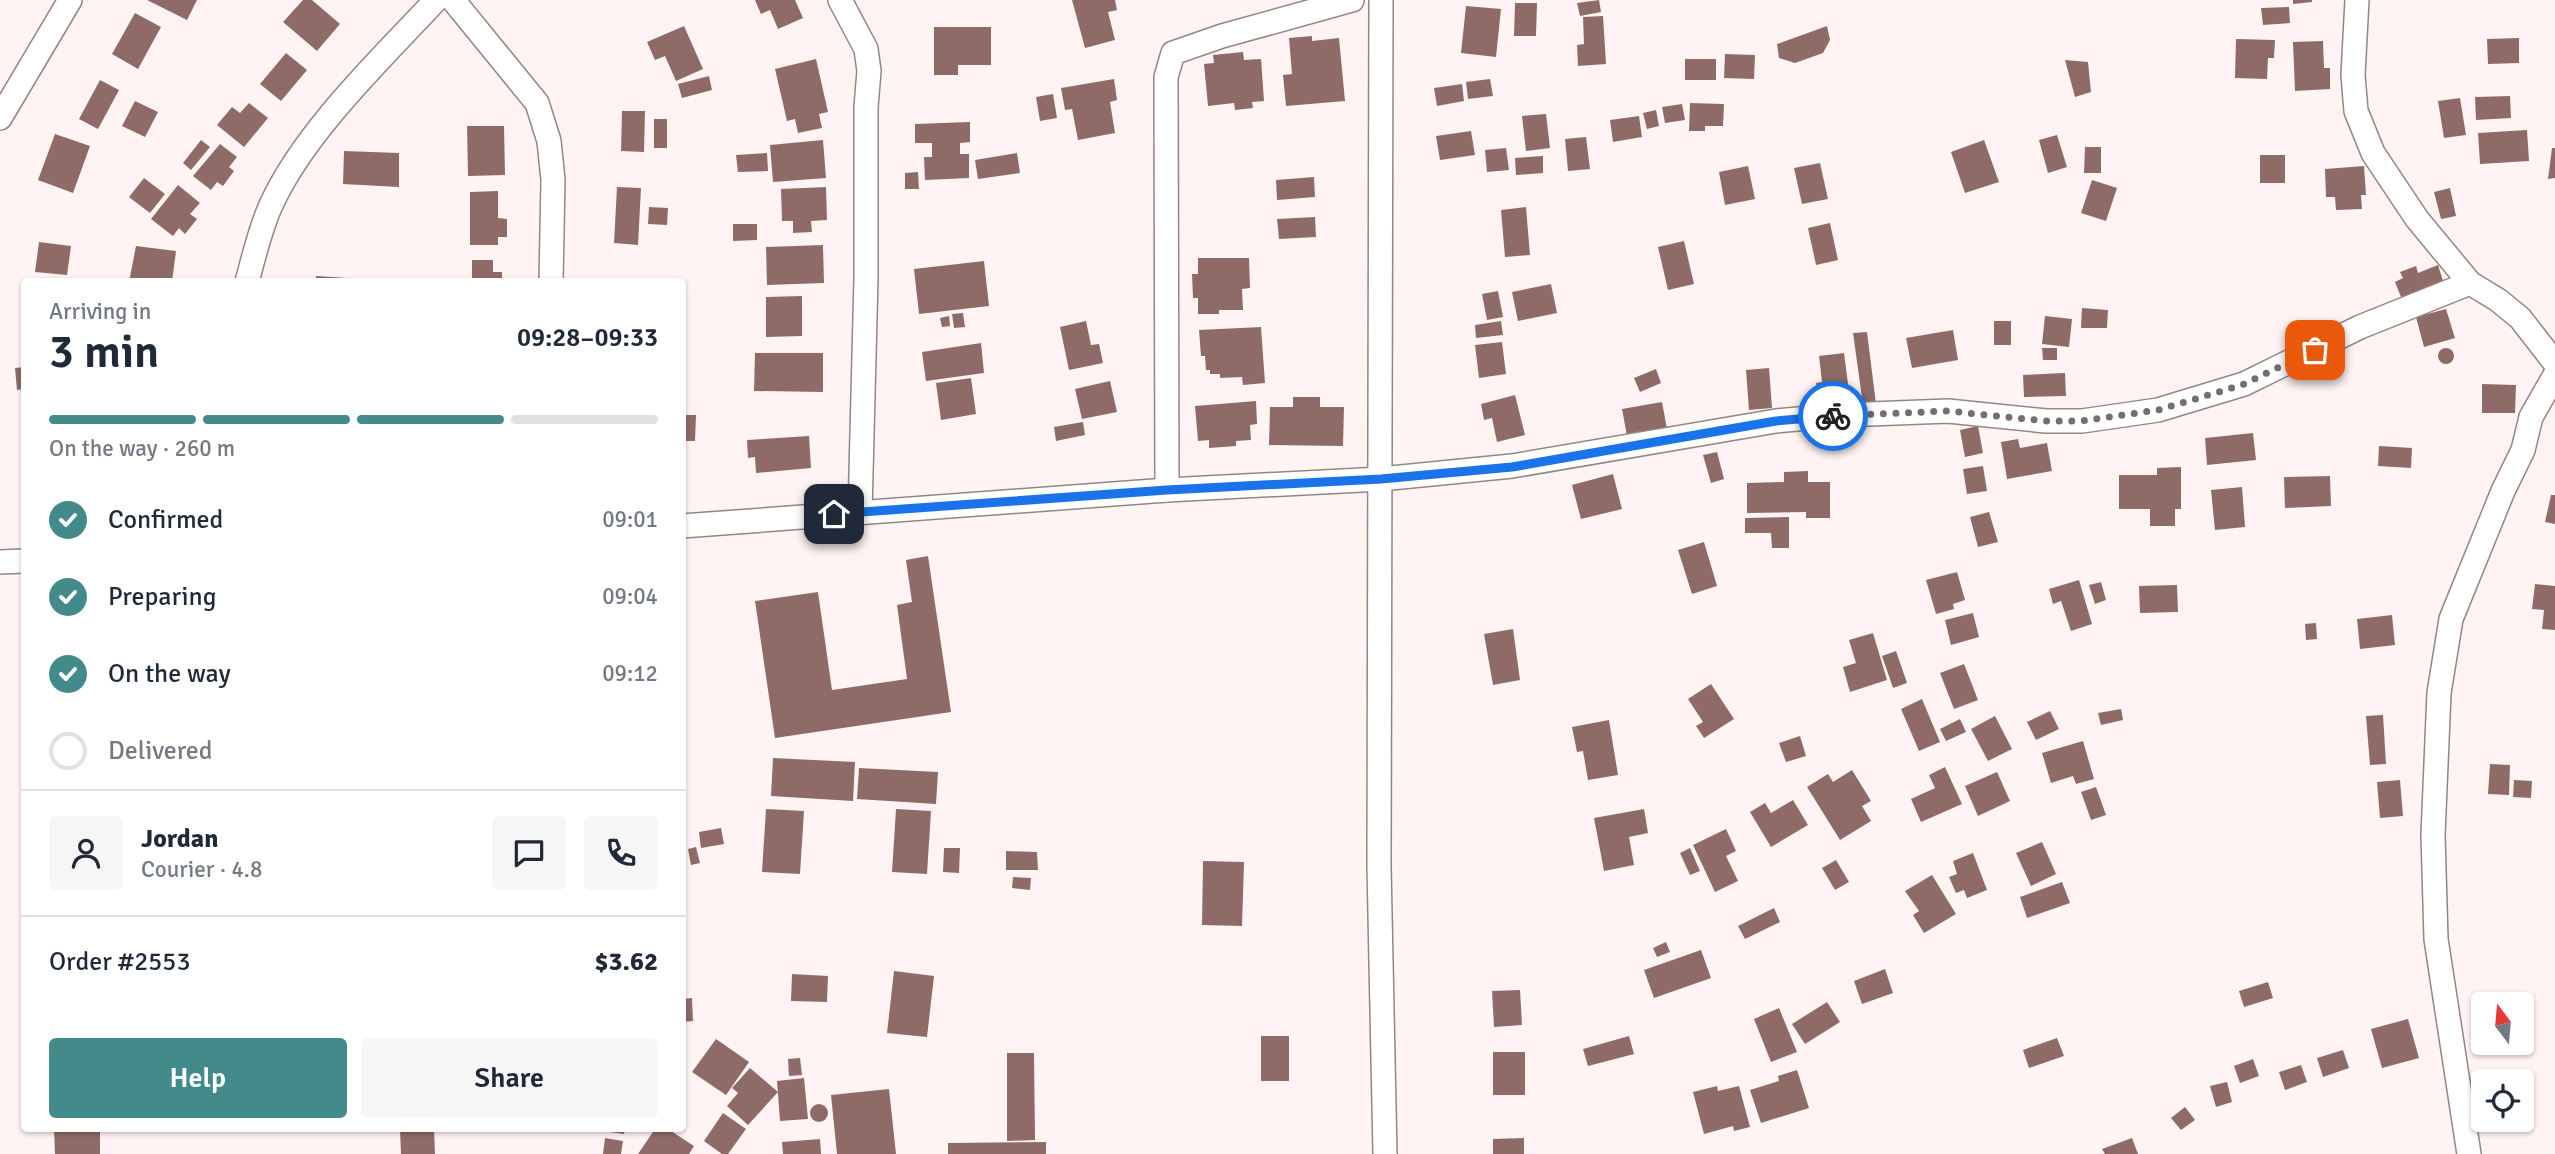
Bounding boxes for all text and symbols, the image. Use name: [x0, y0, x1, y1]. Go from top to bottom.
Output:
text: Arriving in: [49, 297, 151, 326]
pin: [2285, 320, 2345, 380]
text: 09:28–09:33: [517, 322, 658, 354]
text: 3 min: [49, 324, 159, 380]
icon: bag: [2296, 331, 2334, 369]
courier: [1798, 381, 1868, 451]
icon: bike: [1814, 397, 1852, 435]
text: On the way · 260 m: [49, 434, 235, 463]
pin: [804, 484, 864, 544]
icon: home: [815, 495, 853, 533]
icon: check: [49, 501, 87, 539]
text: Confirmed: [108, 504, 223, 536]
text: 09:01: [602, 505, 658, 534]
icon: check: [49, 578, 87, 616]
text: Preparing: [108, 581, 216, 613]
text: 09:04: [602, 582, 658, 611]
icon: check: [49, 655, 87, 693]
text: On the way: [108, 658, 231, 690]
text: 09:12: [602, 659, 658, 688]
text: Delivered: [108, 735, 213, 767]
button: person: [49, 816, 123, 890]
button: chat: [492, 816, 566, 890]
button: phone: [584, 816, 658, 890]
text: Jordan: [141, 823, 218, 855]
text: Courier · 4.8: [141, 855, 262, 884]
text: Order #2553: [49, 946, 190, 978]
text: $3.62: [594, 946, 658, 978]
north arrow: [2471, 992, 2534, 1055]
map controls: [2471, 992, 2534, 1132]
button: Help: [49, 1038, 347, 1118]
button: Share: [361, 1038, 658, 1118]
button: locate: [2471, 1069, 2534, 1132]

